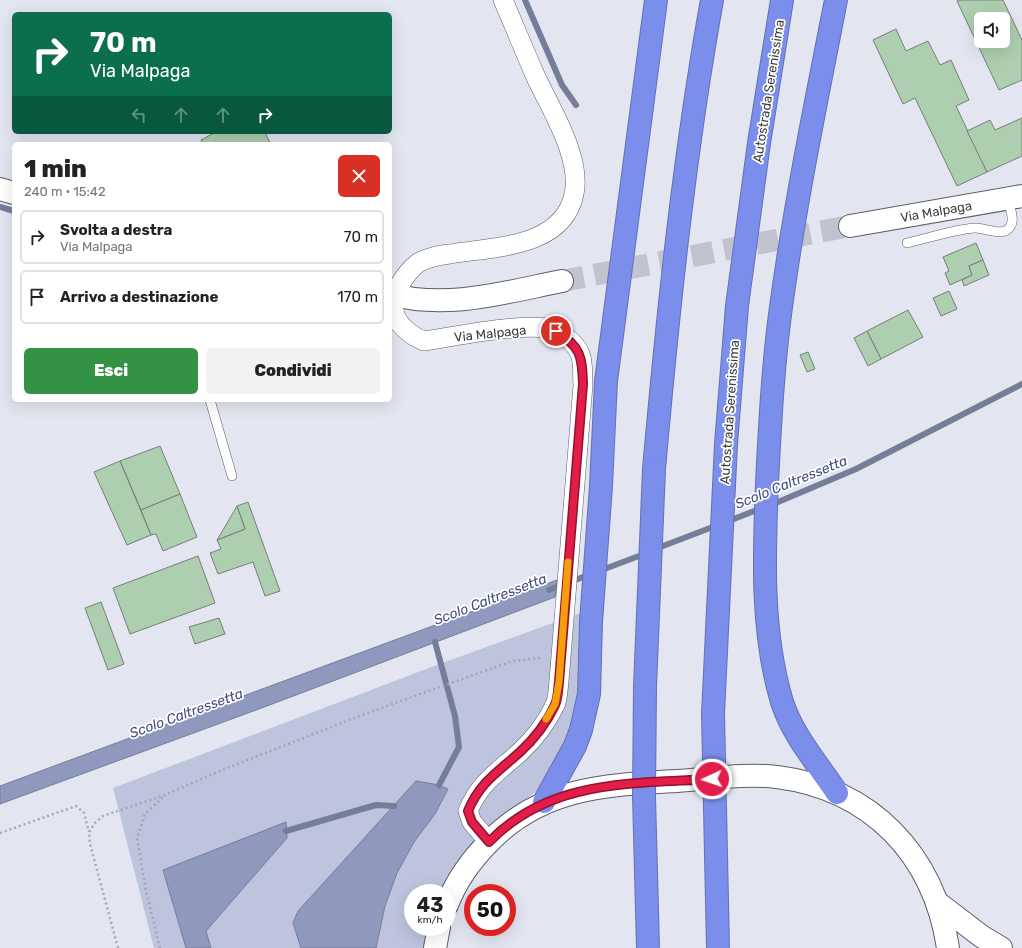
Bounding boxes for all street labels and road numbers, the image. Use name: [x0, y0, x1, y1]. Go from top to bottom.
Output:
street label: Autostrada Serenissima: [750, 19, 787, 164]
street label: Via Malpaga: [899, 198, 973, 226]
street label: Via Malpaga: [453, 322, 527, 346]
street label: Autostrada Serenissima: [717, 339, 742, 485]

